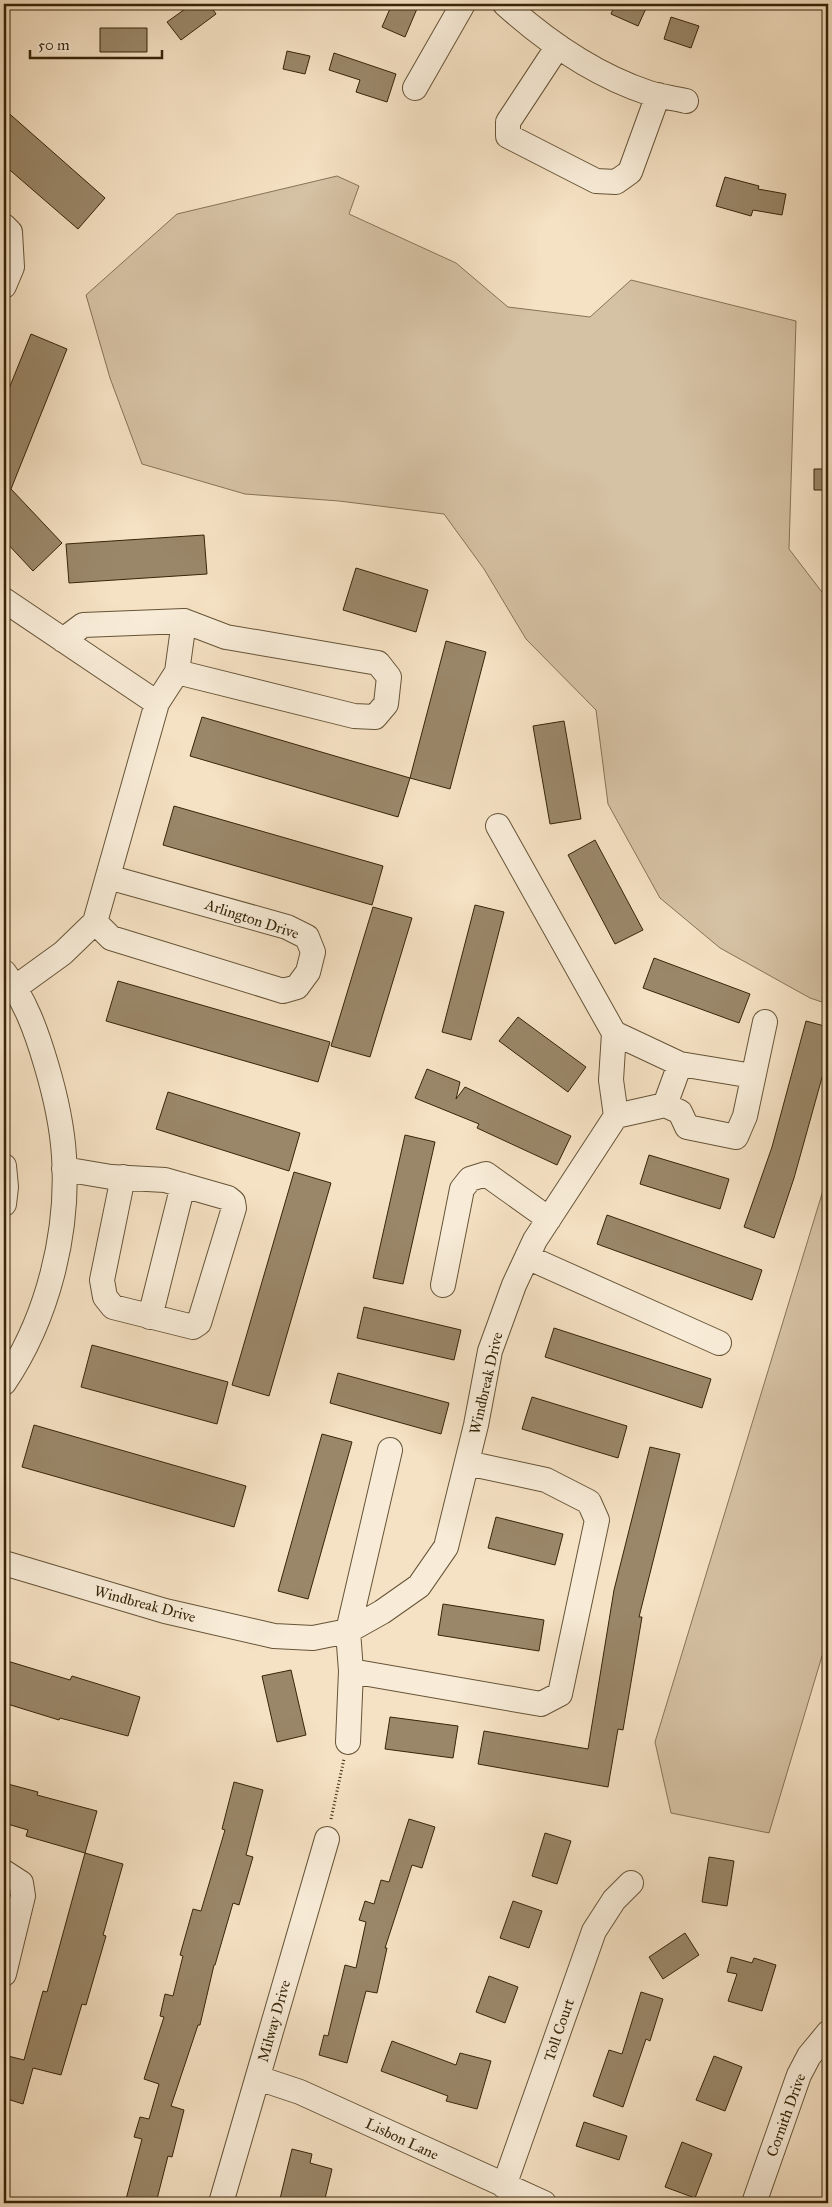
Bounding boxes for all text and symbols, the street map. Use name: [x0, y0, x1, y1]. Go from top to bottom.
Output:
scale bar: [30, 28, 162, 60]
text: 50 m: [38, 36, 70, 54]
street label: Arlington Drive: [202, 895, 301, 943]
street label: Windbreak Drive: [466, 1330, 506, 1436]
street label: Windbreak Drive: [92, 1582, 198, 1626]
street label: Milway Drive: [254, 1978, 294, 2064]
street label: Toll Court: [540, 1996, 578, 2064]
street label: Cornith Drive: [763, 2071, 809, 2159]
street label: Lisbon Lane: [363, 2114, 441, 2164]

